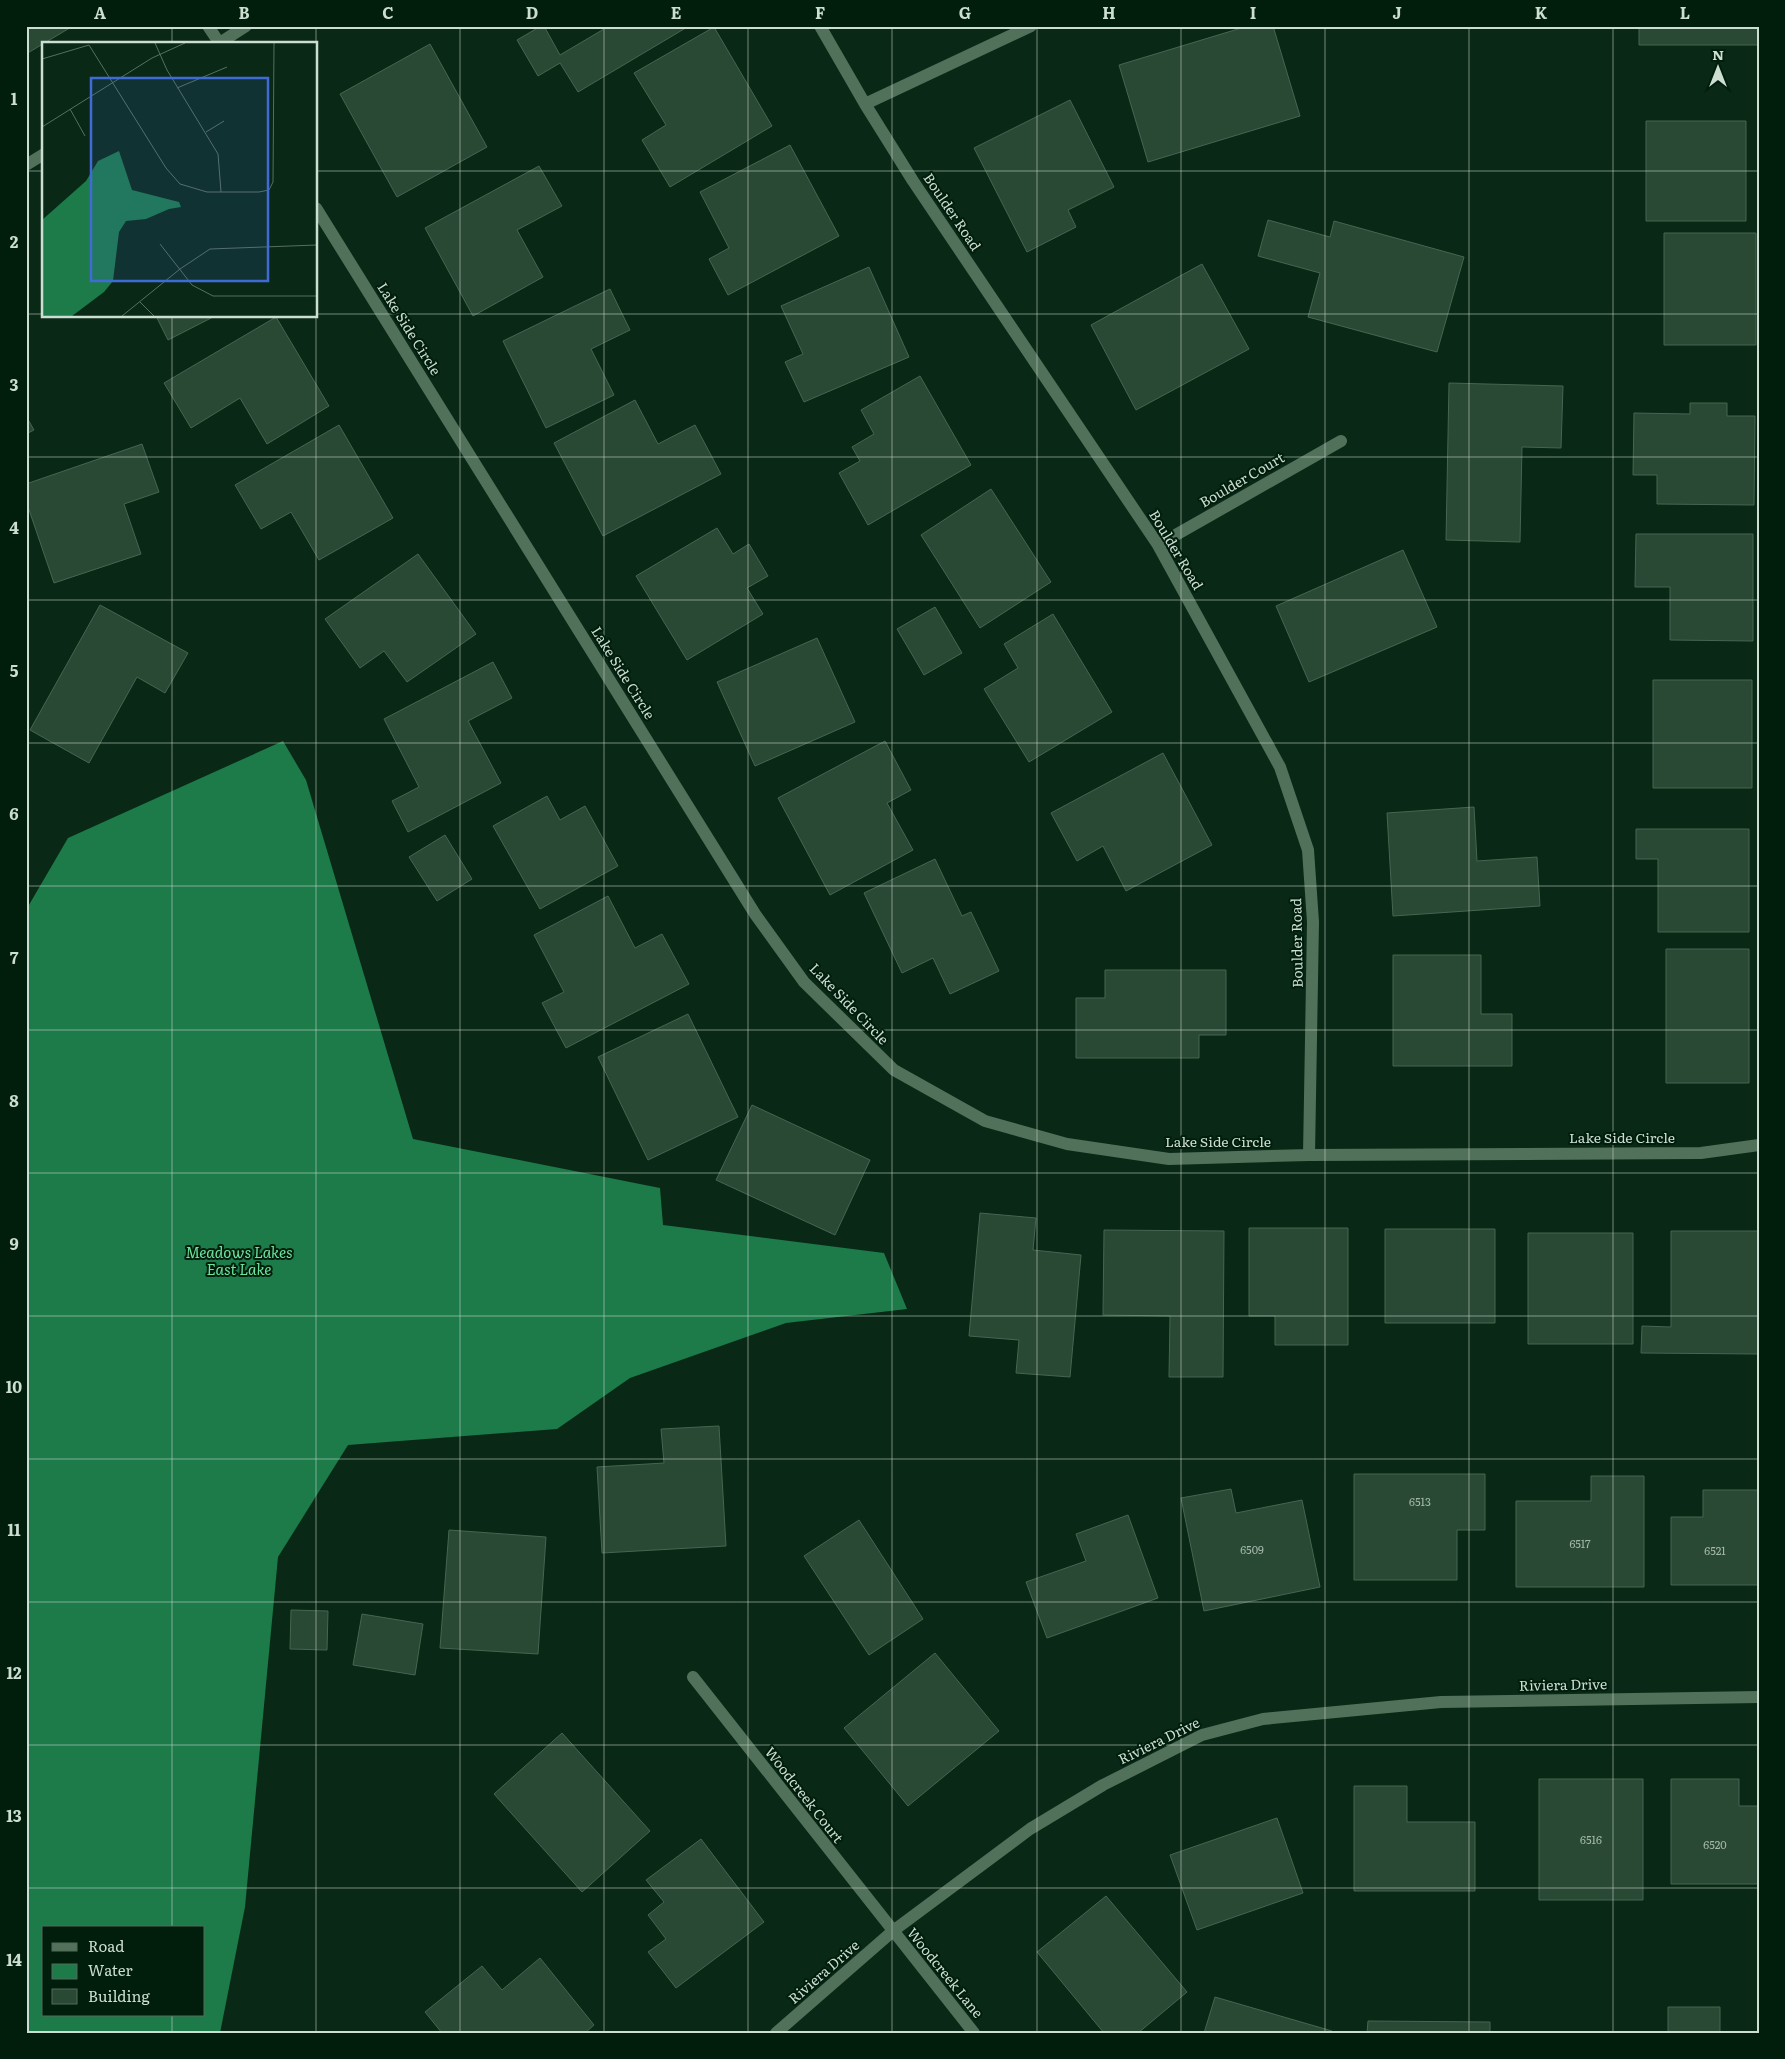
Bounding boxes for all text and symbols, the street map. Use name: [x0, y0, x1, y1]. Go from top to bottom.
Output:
text: A: [94, 0, 106, 24]
text: B: [238, 0, 250, 24]
text: C: [382, 0, 394, 24]
text: D: [526, 0, 538, 24]
text: E: [671, 0, 682, 24]
text: F: [815, 0, 825, 24]
text: G: [959, 0, 971, 24]
text: H: [1102, 0, 1116, 24]
text: I: [1250, 0, 1256, 24]
text: J: [1392, 0, 1402, 24]
text: K: [1535, 0, 1548, 24]
text: L: [1680, 0, 1690, 24]
inset map: [42, 42, 318, 318]
north arrow: [1692, 42, 1742, 92]
text: N: [1712, 44, 1724, 64]
text: 1: [11, 86, 18, 110]
street label: Boulder Road: [919, 169, 986, 255]
text: 2: [10, 229, 19, 253]
street label: Lake Side Circle: [373, 278, 446, 379]
text: 3: [10, 372, 19, 396]
street label: Boulder Court: [1195, 447, 1288, 512]
street label: Boulder Road: [1145, 506, 1209, 593]
text: 4: [9, 515, 19, 539]
street label: Lake Side Circle: [587, 622, 660, 723]
text: 5: [10, 658, 19, 682]
text: 6: [9, 801, 19, 825]
street label: Boulder Road: [1285, 898, 1307, 988]
text: 7: [10, 945, 19, 969]
street label: Lake Side Circle: [806, 958, 894, 1048]
text: 8: [9, 1088, 19, 1112]
street label: Lake Side Circle: [1569, 1127, 1675, 1147]
street label: Lake Side Circle: [1165, 1131, 1271, 1151]
text: 9: [9, 1231, 19, 1255]
water label: Meadows Lakes East Lake: [185, 1240, 293, 1280]
text: 10: [6, 1374, 22, 1398]
house number: 6513: [1409, 1493, 1431, 1509]
text: 11: [7, 1517, 21, 1541]
house number: 6517: [1569, 1535, 1591, 1551]
house number: 6509: [1240, 1541, 1264, 1557]
house number: 6521: [1704, 1542, 1726, 1558]
text: 12: [6, 1660, 22, 1684]
street label: Riviera Drive: [1519, 1673, 1607, 1695]
street label: Riviera Drive: [1115, 1712, 1203, 1768]
street label: Woodcreek Court: [761, 1742, 849, 1847]
text: 13: [6, 1803, 22, 1827]
house number: 6516: [1580, 1831, 1602, 1847]
house number: 6520: [1703, 1836, 1727, 1852]
street label: Woodcreek Lane: [903, 1923, 988, 2022]
legend: [42, 1926, 205, 2016]
text: Road: [88, 1934, 124, 1957]
street label: Riviera Drive: [783, 1935, 863, 2008]
text: 14: [6, 1947, 22, 1971]
text: Water: [88, 1958, 133, 1981]
text: Building: [88, 1984, 150, 2007]

